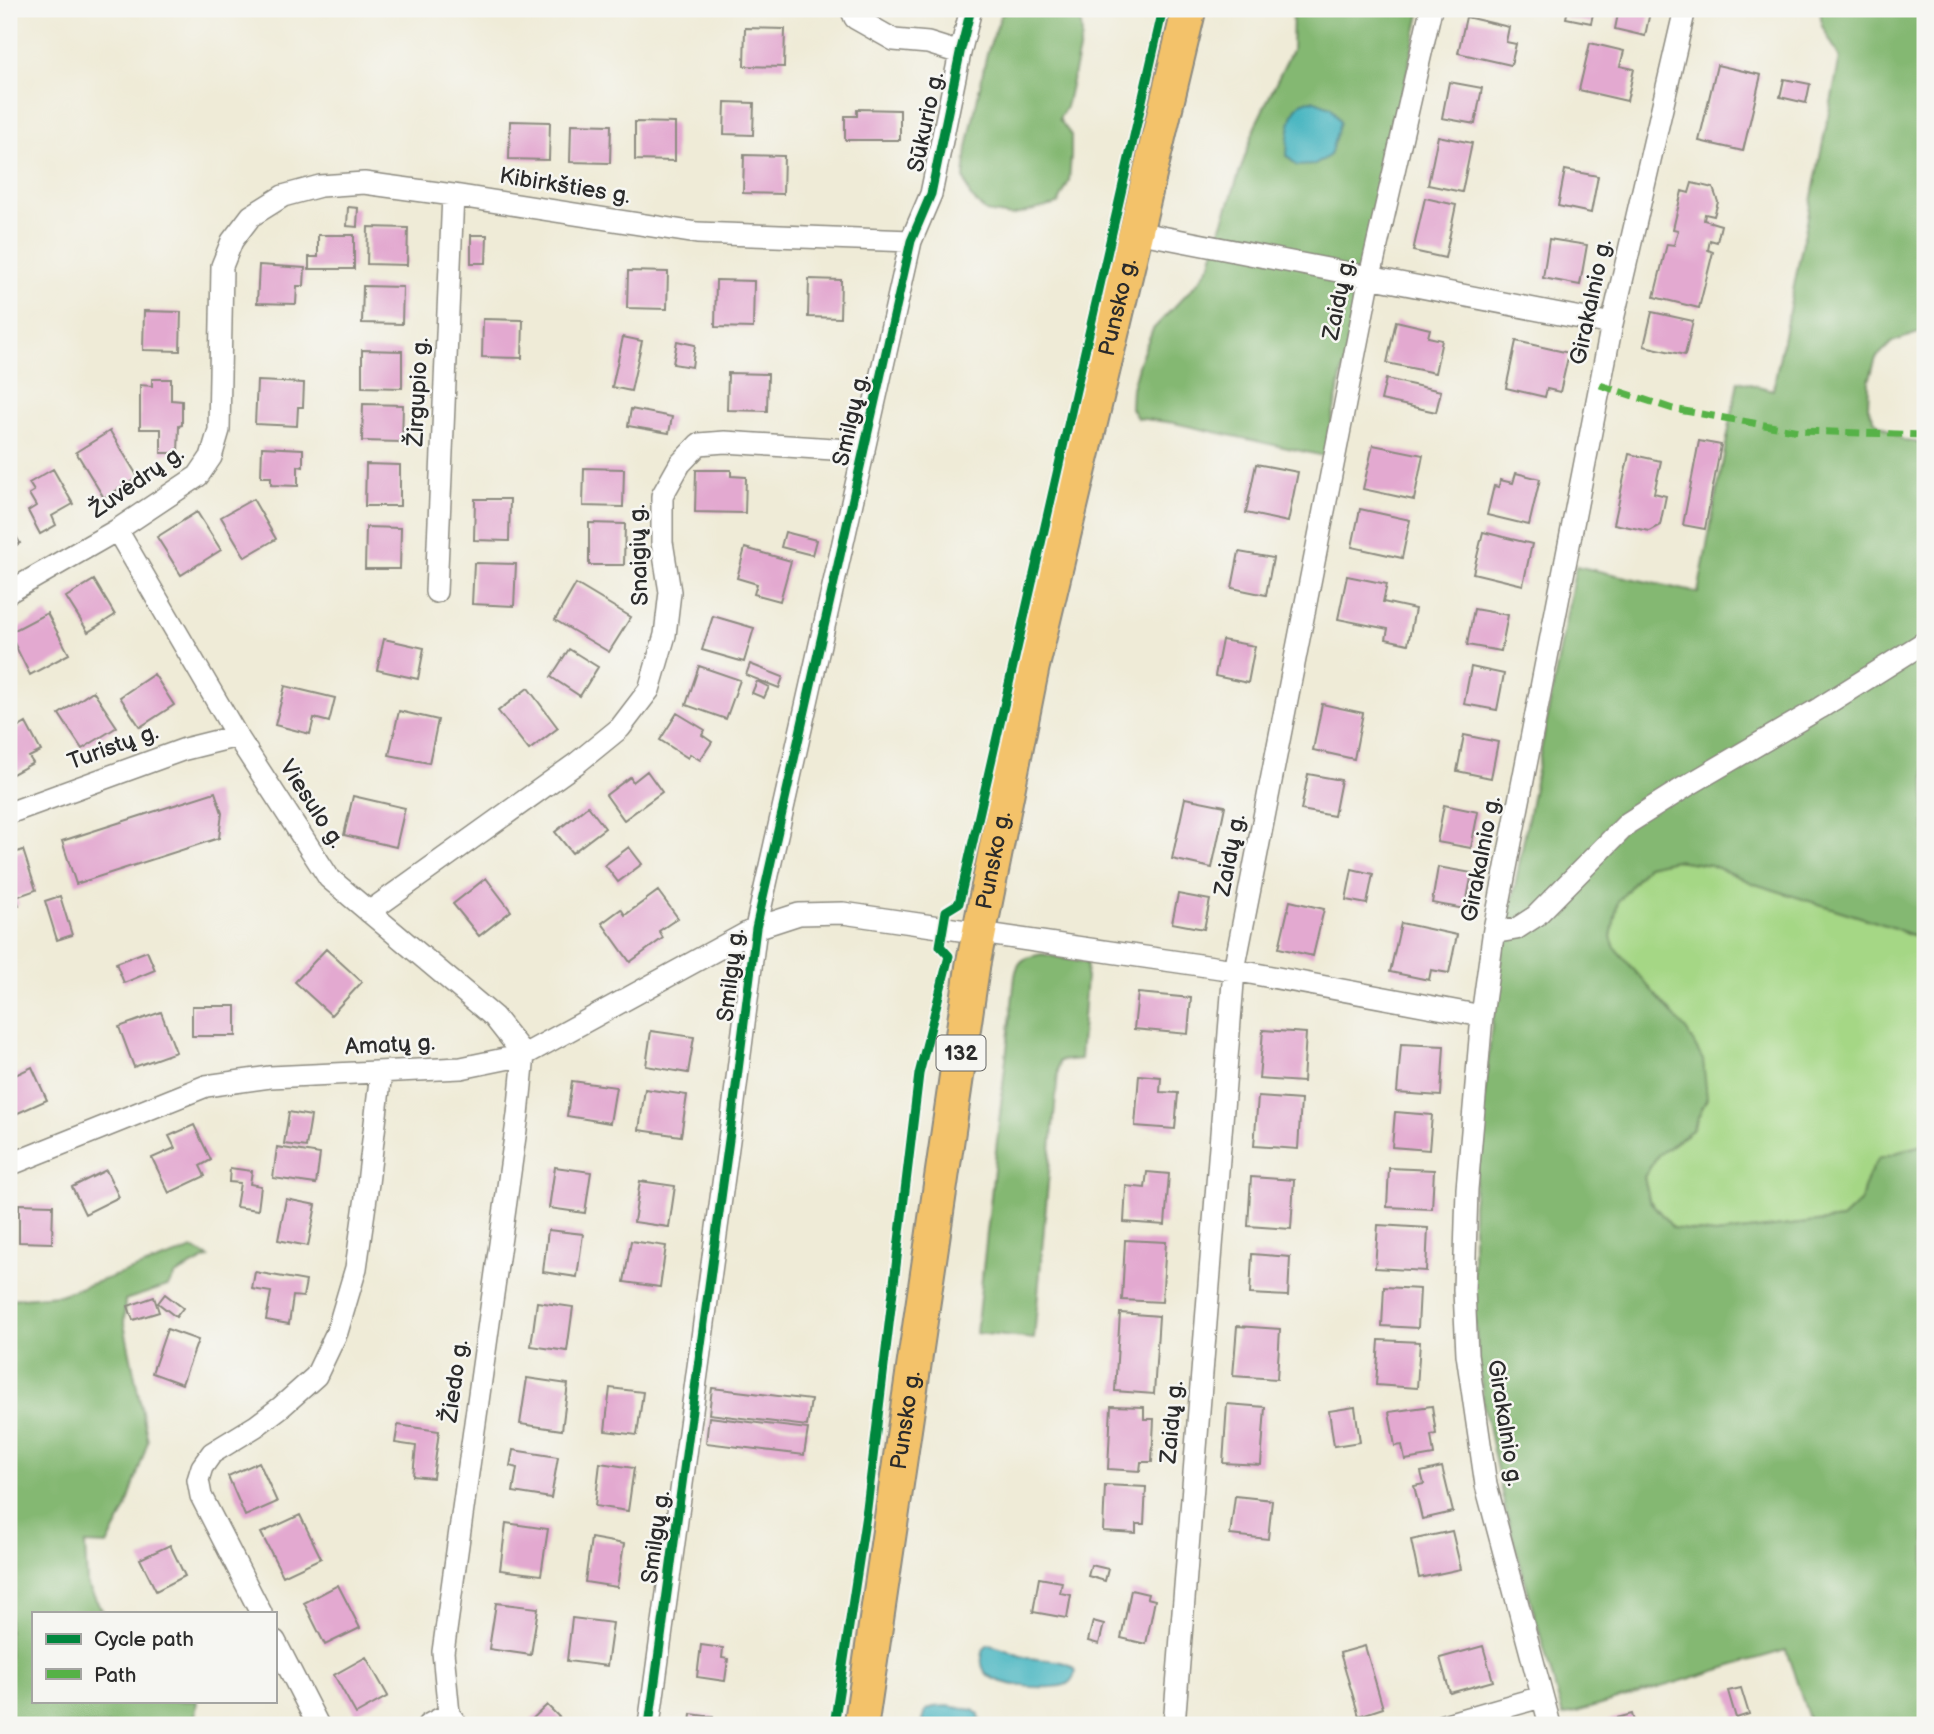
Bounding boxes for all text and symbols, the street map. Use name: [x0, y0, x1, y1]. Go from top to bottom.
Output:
street label: Sūkurio g.: [902, 69, 950, 175]
street label: Kibirkšties g.: [497, 162, 633, 210]
street label: Girakalnio g.: [1564, 237, 1618, 367]
street label: Punsko g.: [1093, 255, 1143, 359]
street label: Zaidų g.: [1316, 255, 1361, 344]
street label: Žirgupio g.: [401, 337, 435, 448]
street label: Smilgų g.: [827, 371, 875, 469]
street label: Žuvėdrų g.: [84, 439, 189, 525]
street label: Snaigių g.: [623, 504, 655, 606]
street label: Turistų g.: [64, 718, 162, 776]
street label: Viesulo g.: [273, 755, 351, 853]
street label: Girakalnio g.: [1455, 794, 1507, 924]
street label: Punsko g.: [970, 809, 1017, 912]
street label: Zaidų g.: [1208, 812, 1252, 899]
street label: Smilgų g.: [711, 927, 751, 1023]
street label: Amatų g.: [344, 1029, 436, 1061]
road number: 132: [936, 1036, 986, 1070]
street label: Žiedo g.: [435, 1338, 475, 1425]
street label: Girakalnio g.: [1481, 1358, 1529, 1488]
street label: Punsko g.: [885, 1369, 927, 1472]
street label: Zaidų g.: [1154, 1379, 1190, 1466]
street label: Smilgų g.: [636, 1489, 676, 1585]
legend: [32, 1612, 276, 1702]
text: Cycle path: [94, 1627, 194, 1652]
text: Path: [94, 1663, 136, 1688]

